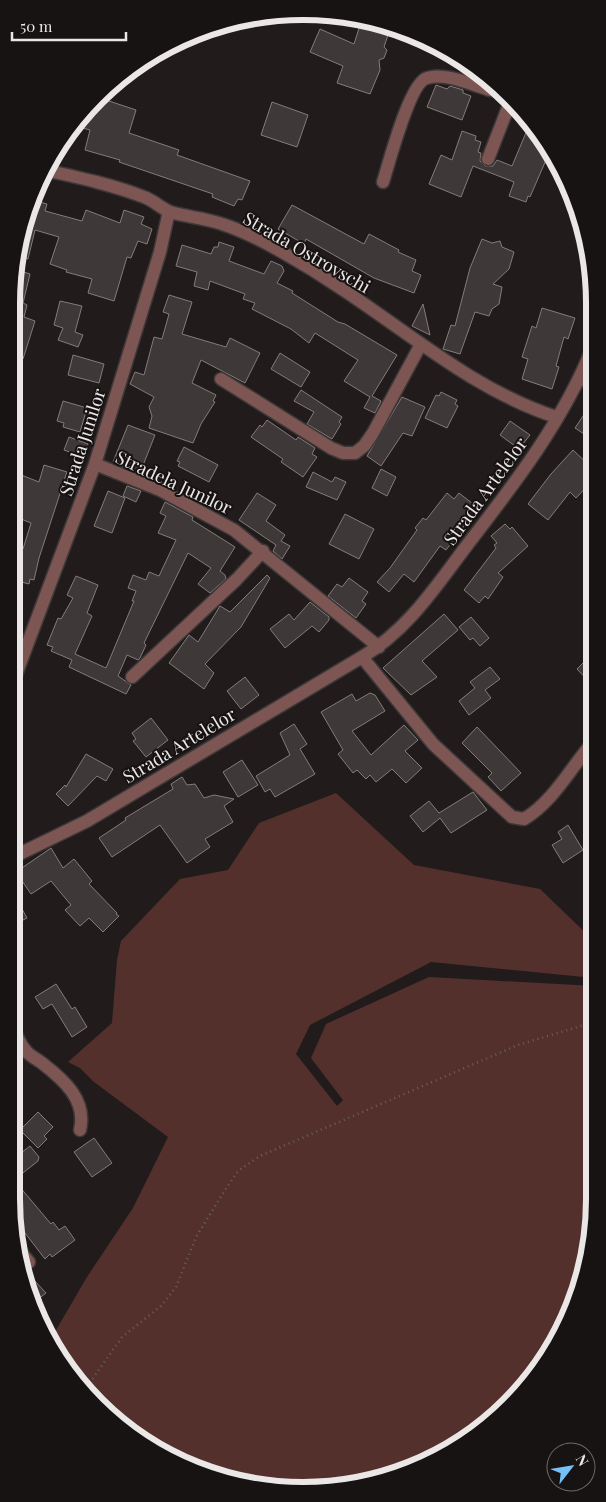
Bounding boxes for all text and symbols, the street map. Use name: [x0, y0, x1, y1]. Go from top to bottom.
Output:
scale bar: [12, 10, 126, 42]
text: 50 m: [20, 16, 53, 36]
street label: Strada Ostrovschi: [239, 206, 375, 298]
street label: Strada Junilor: [53, 385, 111, 499]
street label: Strada Artelelor: [438, 432, 532, 550]
street label: Stradela Junilor: [112, 445, 236, 519]
street label: Strada Artelelor: [118, 702, 240, 788]
north arrow: [546, 1442, 596, 1492]
text: N: [572, 1451, 593, 1469]

